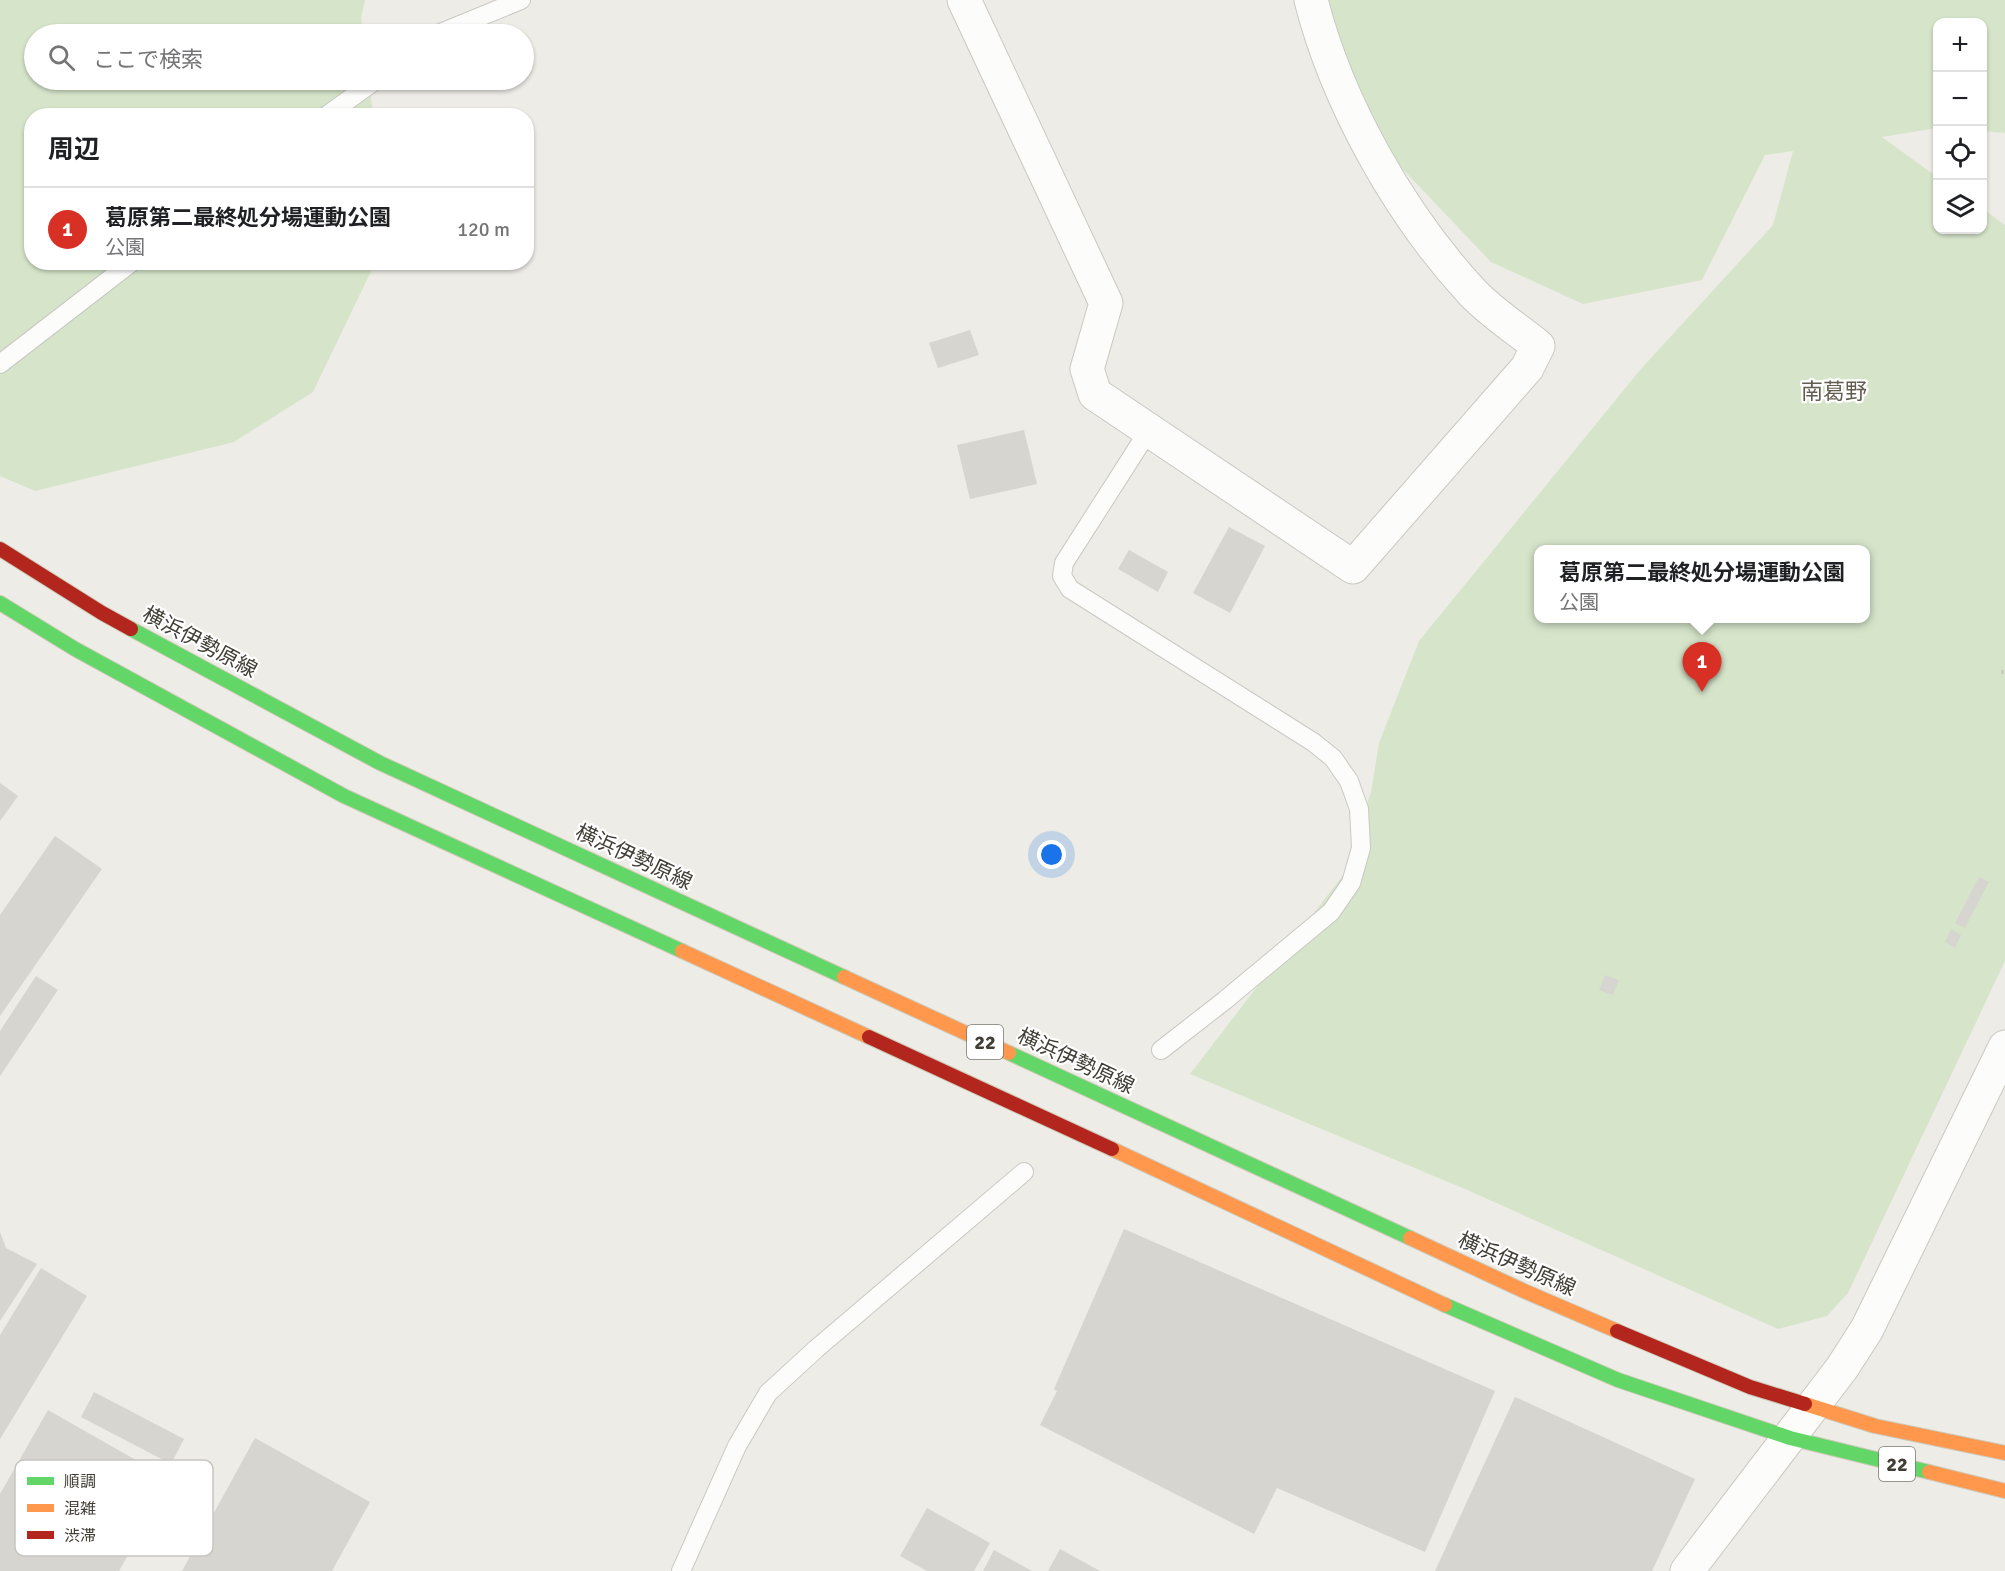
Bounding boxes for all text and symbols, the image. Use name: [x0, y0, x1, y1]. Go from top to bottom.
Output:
map controls: [1933, 18, 1987, 234]
button: +: [1933, 18, 1987, 72]
search box: [24, 24, 534, 90]
icon: search: [45, 41, 78, 74]
text: ここで検索: [93, 46, 203, 73]
button: −: [1933, 72, 1987, 126]
button: locate: [1933, 126, 1987, 180]
text: 周辺: [48, 134, 100, 166]
button: layers: [1933, 180, 1987, 234]
text: 葛原第二最終処分場運動公園: [105, 204, 391, 231]
text: 1: [62, 217, 73, 242]
text: 120 m: [457, 217, 510, 242]
text: 公園: [105, 235, 145, 260]
district label: 南葛野: [1801, 378, 1867, 405]
popup: [1534, 545, 1870, 623]
text: 葛原第二最終処分場運動公園: [1559, 559, 1845, 586]
text: 公園: [1559, 590, 1599, 615]
street label: 横浜伊勢原線: [138, 601, 262, 683]
pin: 1: [1682, 642, 1722, 692]
street label: 横浜伊勢原線: [571, 819, 697, 895]
your location: [1037, 840, 1066, 869]
street label: 横浜伊勢原線: [1013, 1023, 1139, 1099]
road number: 22: [967, 1025, 1003, 1059]
street label: 横浜伊勢原線: [1454, 1226, 1580, 1302]
road number: 22: [1879, 1447, 1915, 1481]
legend: [15, 1460, 213, 1556]
text: 順調: [64, 1472, 96, 1492]
text: 混雑: [64, 1499, 96, 1519]
text: 渋滞: [64, 1526, 96, 1546]

